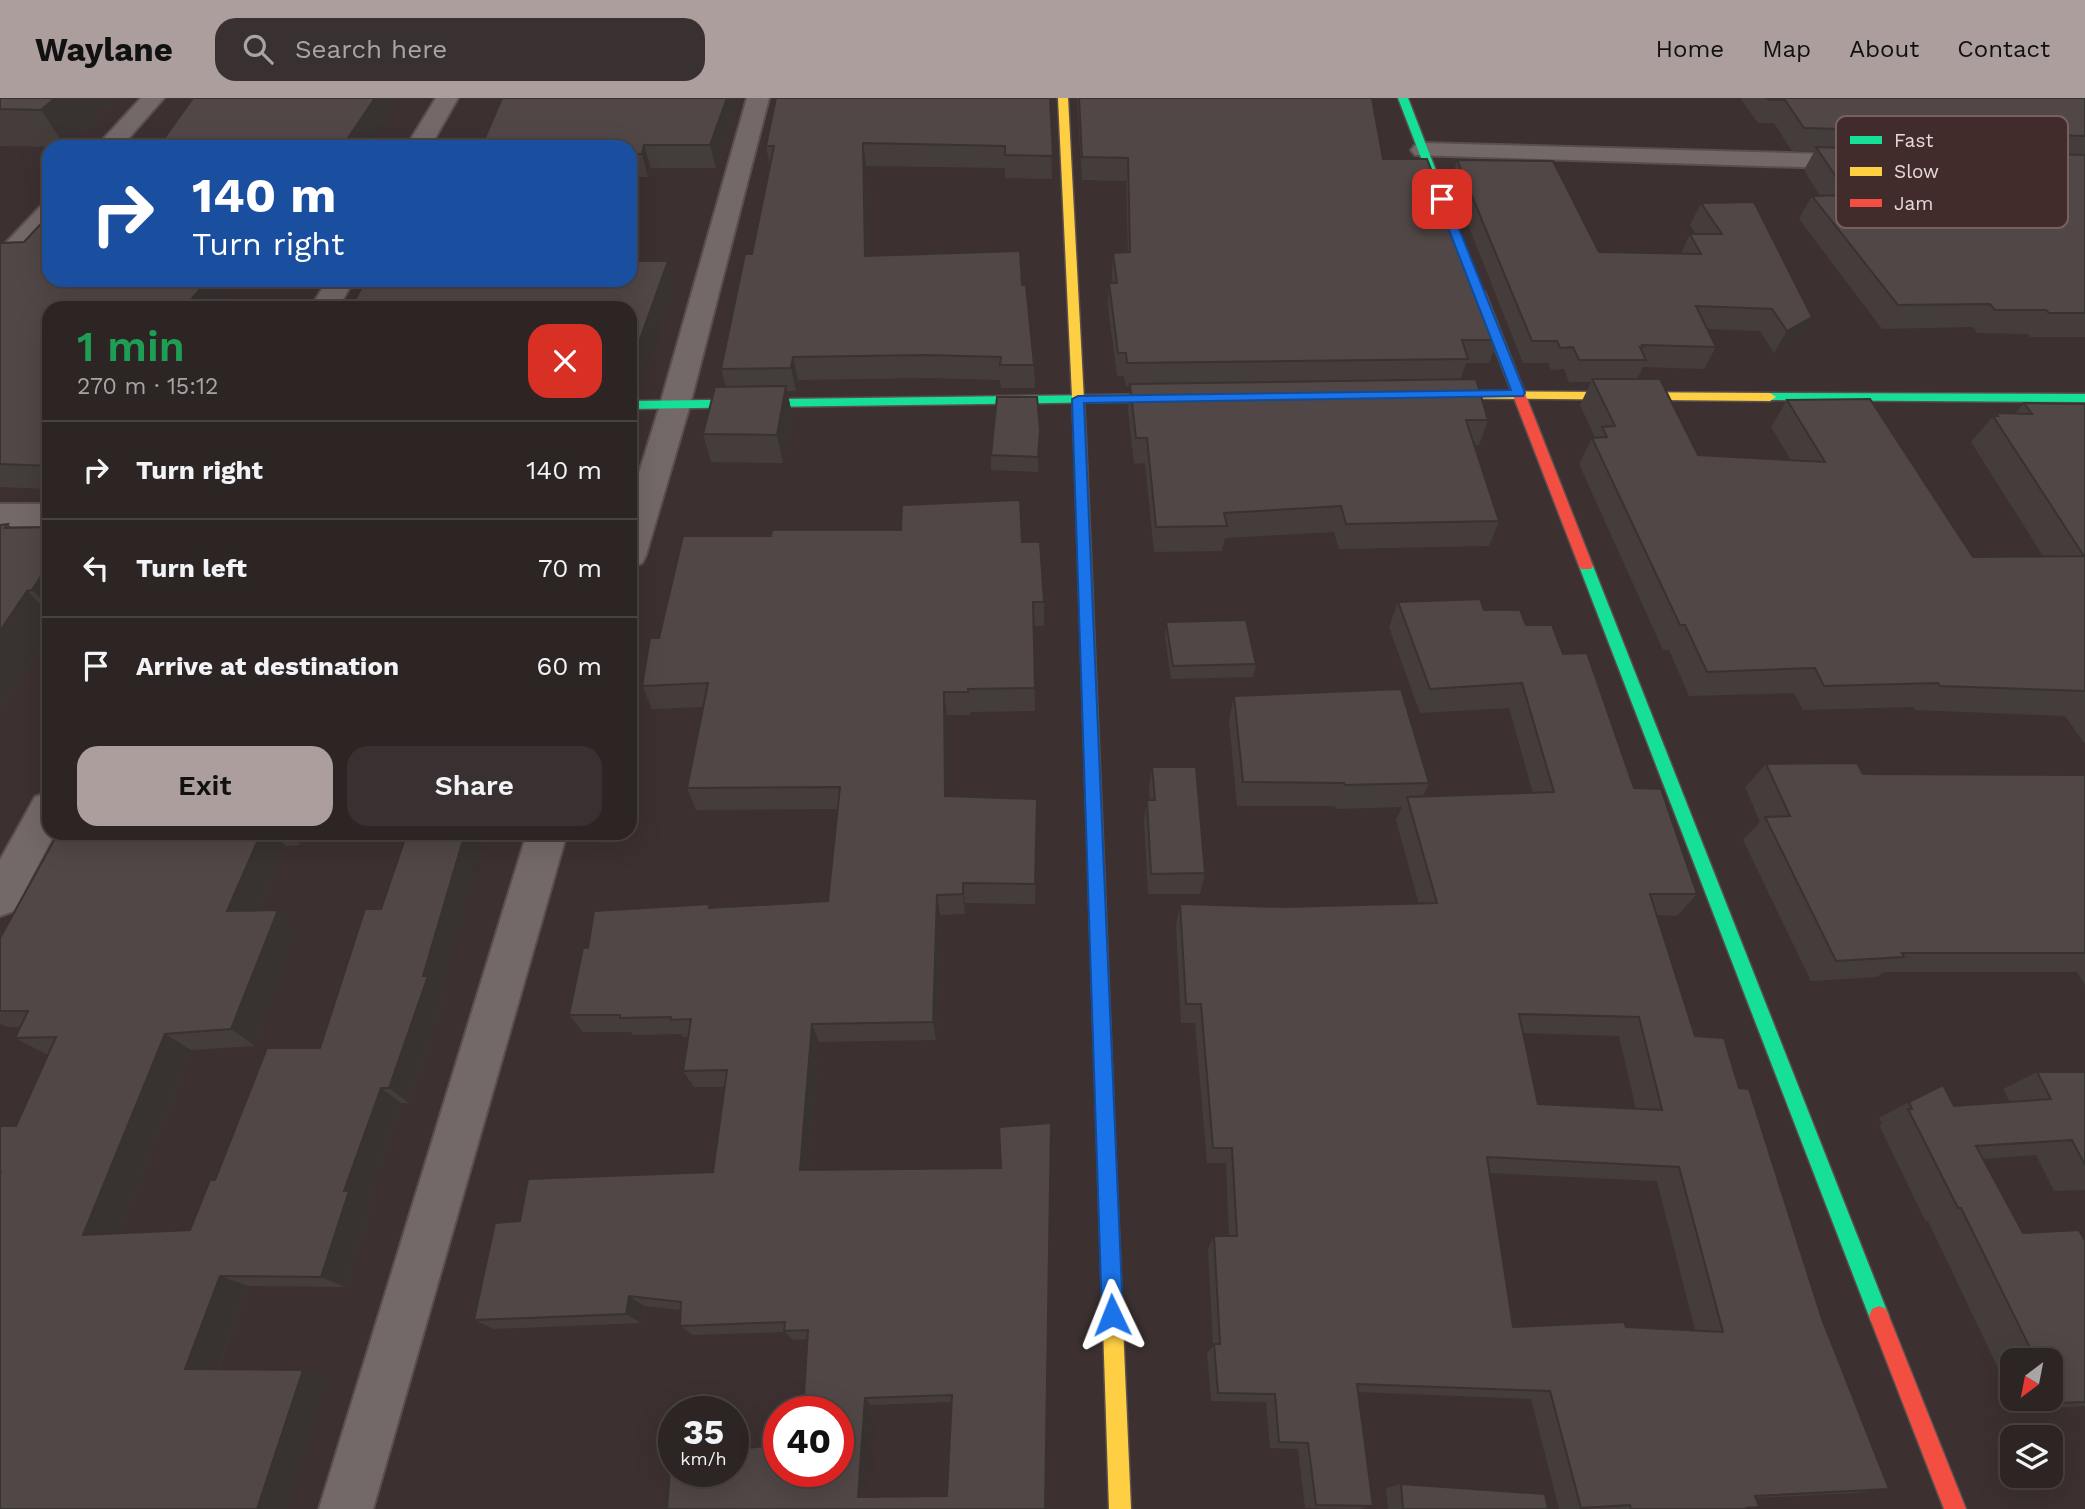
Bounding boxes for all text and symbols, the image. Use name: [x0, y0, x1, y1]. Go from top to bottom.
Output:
search box: [215, 18, 705, 81]
text: Waylane: [35, 30, 173, 69]
icon: search: [239, 30, 277, 68]
text: Search here: [295, 34, 447, 64]
text: Home: [1656, 35, 1724, 63]
text: Map: [1762, 35, 1811, 63]
text: About: [1849, 35, 1919, 63]
text: Contact: [1957, 35, 2050, 63]
legend: [1836, 116, 2068, 228]
text: Fast: [1894, 129, 1933, 152]
text: Slow: [1894, 160, 1939, 183]
text: 140 m: [192, 166, 336, 224]
icon: right: [77, 168, 168, 259]
pin: [1412, 169, 1472, 229]
icon: arrive: [1423, 180, 1461, 218]
text: Jam: [1894, 192, 1933, 215]
text: Turn right: [192, 225, 344, 263]
text: 1 min: [77, 322, 185, 371]
button: close: [528, 324, 602, 398]
text: 270 m · 15:12: [77, 373, 218, 400]
icon: right: [77, 451, 115, 489]
text: Turn right: [136, 455, 263, 485]
text: 140 m: [526, 455, 602, 485]
icon: left: [77, 549, 115, 587]
text: Turn left: [136, 553, 247, 583]
text: 70 m: [538, 553, 602, 583]
icon: arrive: [77, 647, 115, 685]
text: Arrive at destination: [136, 651, 399, 681]
text: 60 m: [536, 651, 602, 681]
button: Exit: [77, 746, 333, 826]
button: Share: [347, 746, 602, 826]
position arrow: [1075, 1278, 1149, 1352]
north arrow: [2000, 1348, 2063, 1410]
map controls: [2000, 1348, 2063, 1488]
speed limit sign: 40: [763, 1396, 854, 1487]
text: 35: [683, 1411, 724, 1453]
button: layers: [2000, 1425, 2063, 1488]
text: km/h: [680, 1448, 727, 1469]

